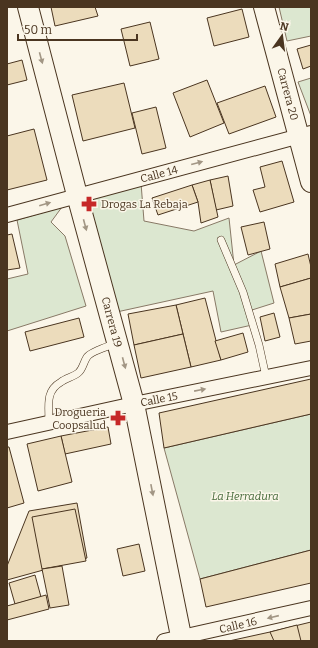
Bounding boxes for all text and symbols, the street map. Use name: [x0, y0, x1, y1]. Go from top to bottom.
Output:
scale bar: [18, 16, 137, 42]
north arrow: [262, 16, 302, 56]
text: N: [279, 19, 290, 34]
text: 50 m: [24, 23, 53, 37]
one-way arrow: [39, 52, 45, 64]
street label: Carrera 20: [274, 66, 301, 122]
one-way arrow: [191, 160, 203, 166]
street label: Calle 14: [139, 163, 180, 186]
pharmacy icon: Drogas La Rebaja: [80, 195, 98, 213]
place label: Drogas La Rebaja: [101, 198, 188, 211]
one-way arrow: [39, 201, 51, 207]
one-way arrow: [83, 218, 89, 231]
street label: Carrera 19: [99, 295, 125, 349]
one-way arrow: [121, 357, 127, 370]
one-way arrow: [194, 387, 206, 393]
street label: Calle 15: [139, 389, 179, 409]
place label: Drogueria Coopsalud: [52, 406, 106, 432]
pharmacy icon: Drogueria Coopsalud: [109, 409, 127, 427]
one-way arrow: [149, 484, 155, 496]
park label: La Herradura: [211, 490, 279, 503]
one-way arrow: [267, 614, 279, 620]
street label: Calle 16: [218, 615, 258, 636]

